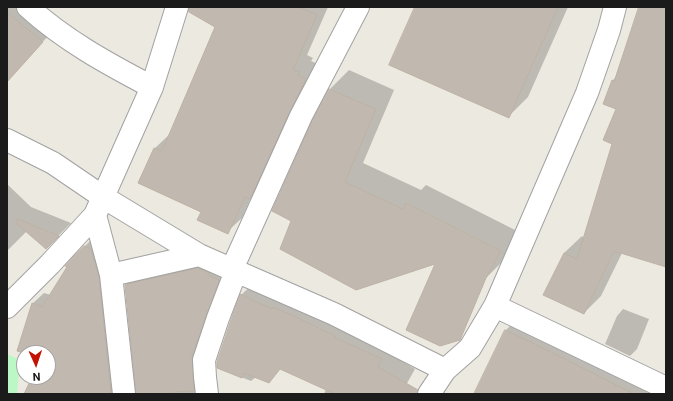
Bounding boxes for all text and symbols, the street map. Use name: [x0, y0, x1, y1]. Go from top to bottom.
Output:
north arrow: [16, 345, 56, 385]
text: N: [32, 370, 41, 383]

